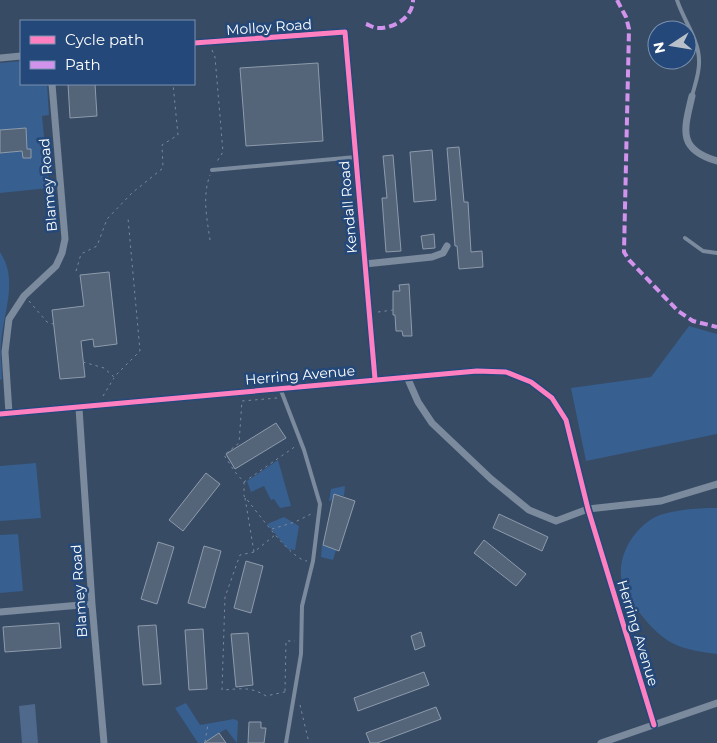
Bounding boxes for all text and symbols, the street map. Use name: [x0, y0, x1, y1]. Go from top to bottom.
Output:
street label: Molloy Road: [225, 15, 313, 39]
legend: [20, 20, 195, 85]
north arrow: [647, 20, 697, 70]
text: Cycle path: [65, 30, 144, 49]
text: N: [649, 40, 669, 55]
text: Path: [65, 55, 101, 74]
street label: Blamey Road: [35, 138, 61, 232]
street label: Kendall Road: [335, 160, 361, 254]
street label: Herring Avenue: [244, 361, 356, 389]
street label: Blamey Road: [67, 544, 91, 638]
street label: Herring Avenue: [613, 578, 663, 688]

